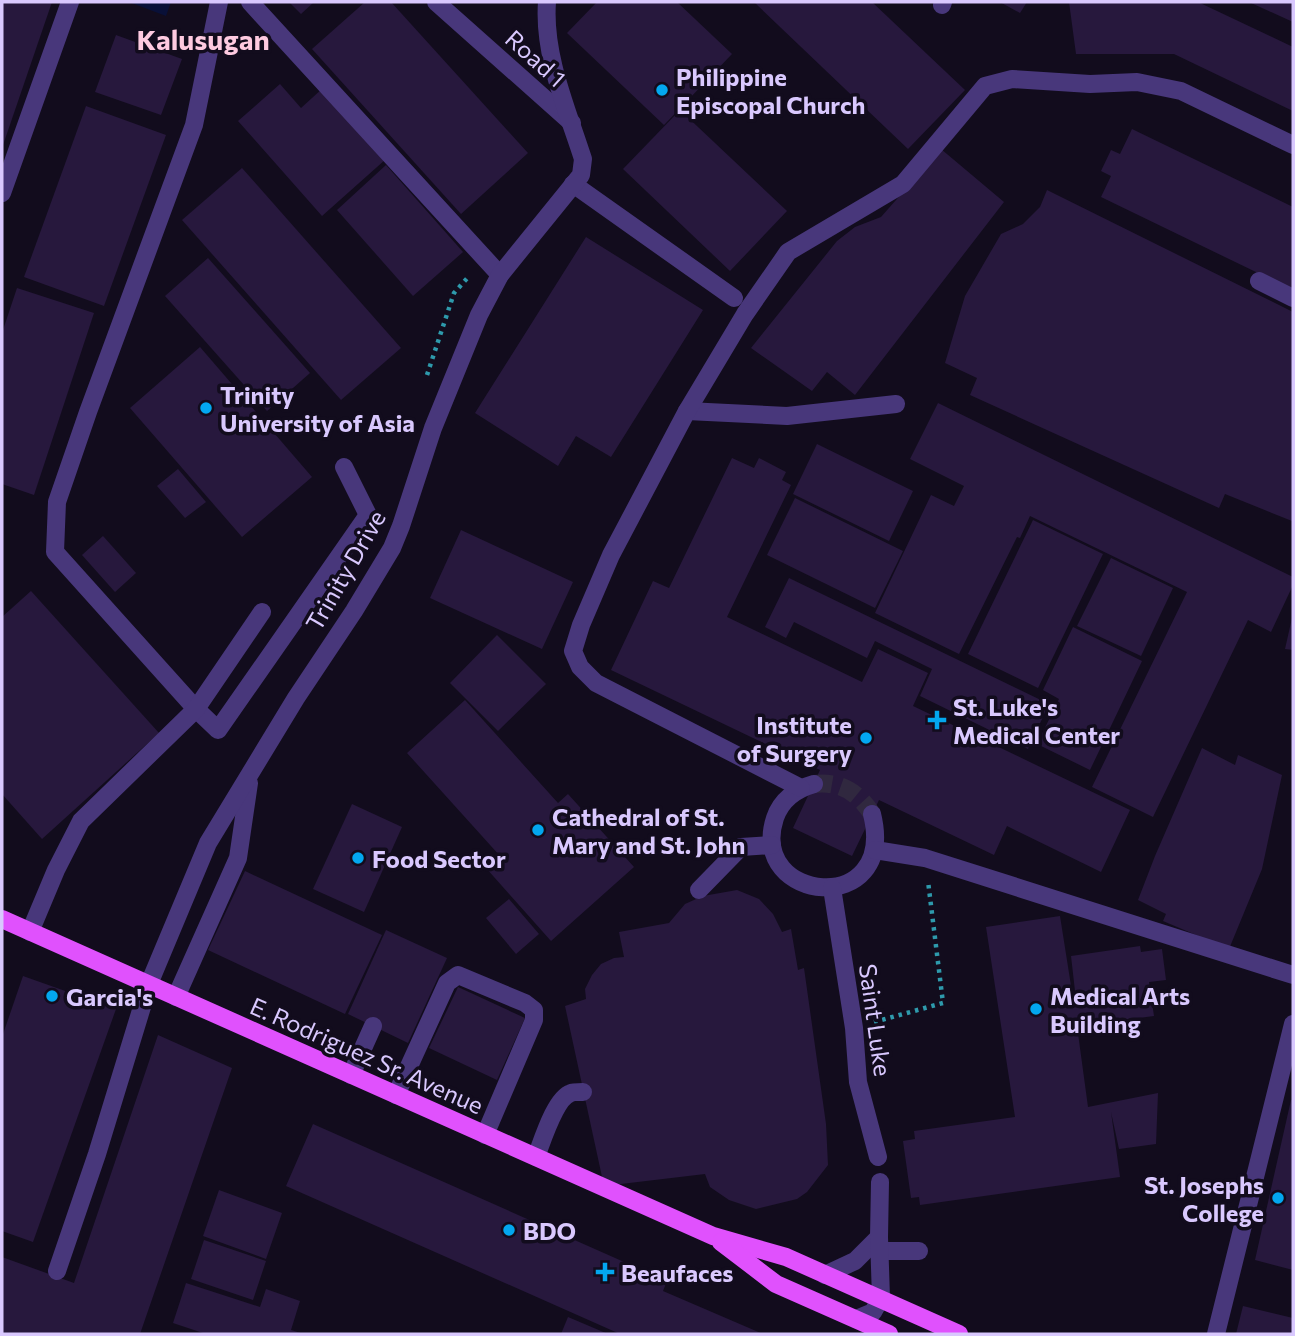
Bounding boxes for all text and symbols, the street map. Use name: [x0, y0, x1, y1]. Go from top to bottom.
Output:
district label: Kalusugan: [136, 22, 270, 56]
street label: Road 1: [500, 24, 572, 92]
place label: Philippine Episcopal Church: [676, 62, 865, 119]
marker: Philippine Episcopal Church: [654, 82, 670, 98]
place label: Trinity University of Asia: [220, 380, 415, 437]
marker: Trinity University of Asia: [198, 400, 214, 416]
street label: Trinity Drive: [299, 505, 391, 635]
place label: St. Luke's Medical Center: [953, 692, 1120, 749]
place label: Institute of Surgery: [737, 710, 852, 767]
marker: St. Luke's Medical Center: [927, 710, 947, 730]
marker: Institute of Surgery: [858, 730, 874, 746]
place label: Cathedral of St. Mary and St. John: [552, 802, 745, 859]
marker: Cathedral of St. Mary and St. John: [530, 822, 546, 838]
place label: Food Sector: [372, 844, 506, 873]
marker: Food Sector: [350, 850, 366, 866]
street label: Saint Luke: [854, 962, 898, 1078]
place label: Medical Arts Building: [1050, 981, 1190, 1038]
place label: Garcia's: [66, 982, 153, 1011]
marker: Garcia's: [44, 988, 60, 1004]
street label: E. Rodriguez Sr. Avenue: [246, 990, 488, 1120]
marker: Medical Arts Building: [1028, 1001, 1044, 1017]
place label: St. Josephs College: [1144, 1170, 1264, 1227]
marker: St. Josephs College: [1270, 1190, 1286, 1206]
place label: BDO: [523, 1216, 576, 1245]
marker: BDO: [501, 1222, 517, 1238]
place label: Beaufaces: [621, 1258, 734, 1287]
marker: Beaufaces: [595, 1262, 615, 1282]

